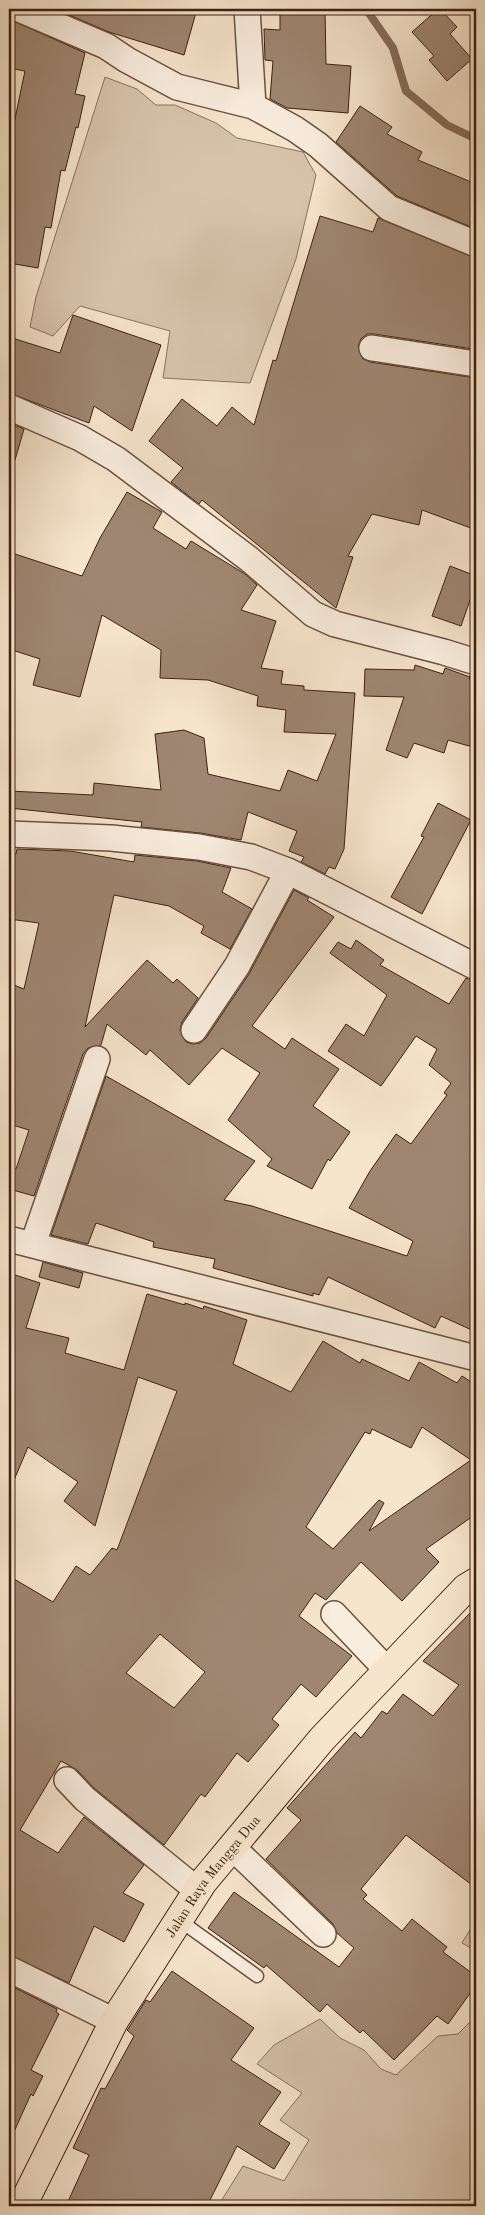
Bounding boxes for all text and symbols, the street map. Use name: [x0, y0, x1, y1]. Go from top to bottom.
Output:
street label: Jalan Raya Mangga Dua: [163, 1813, 263, 1940]

